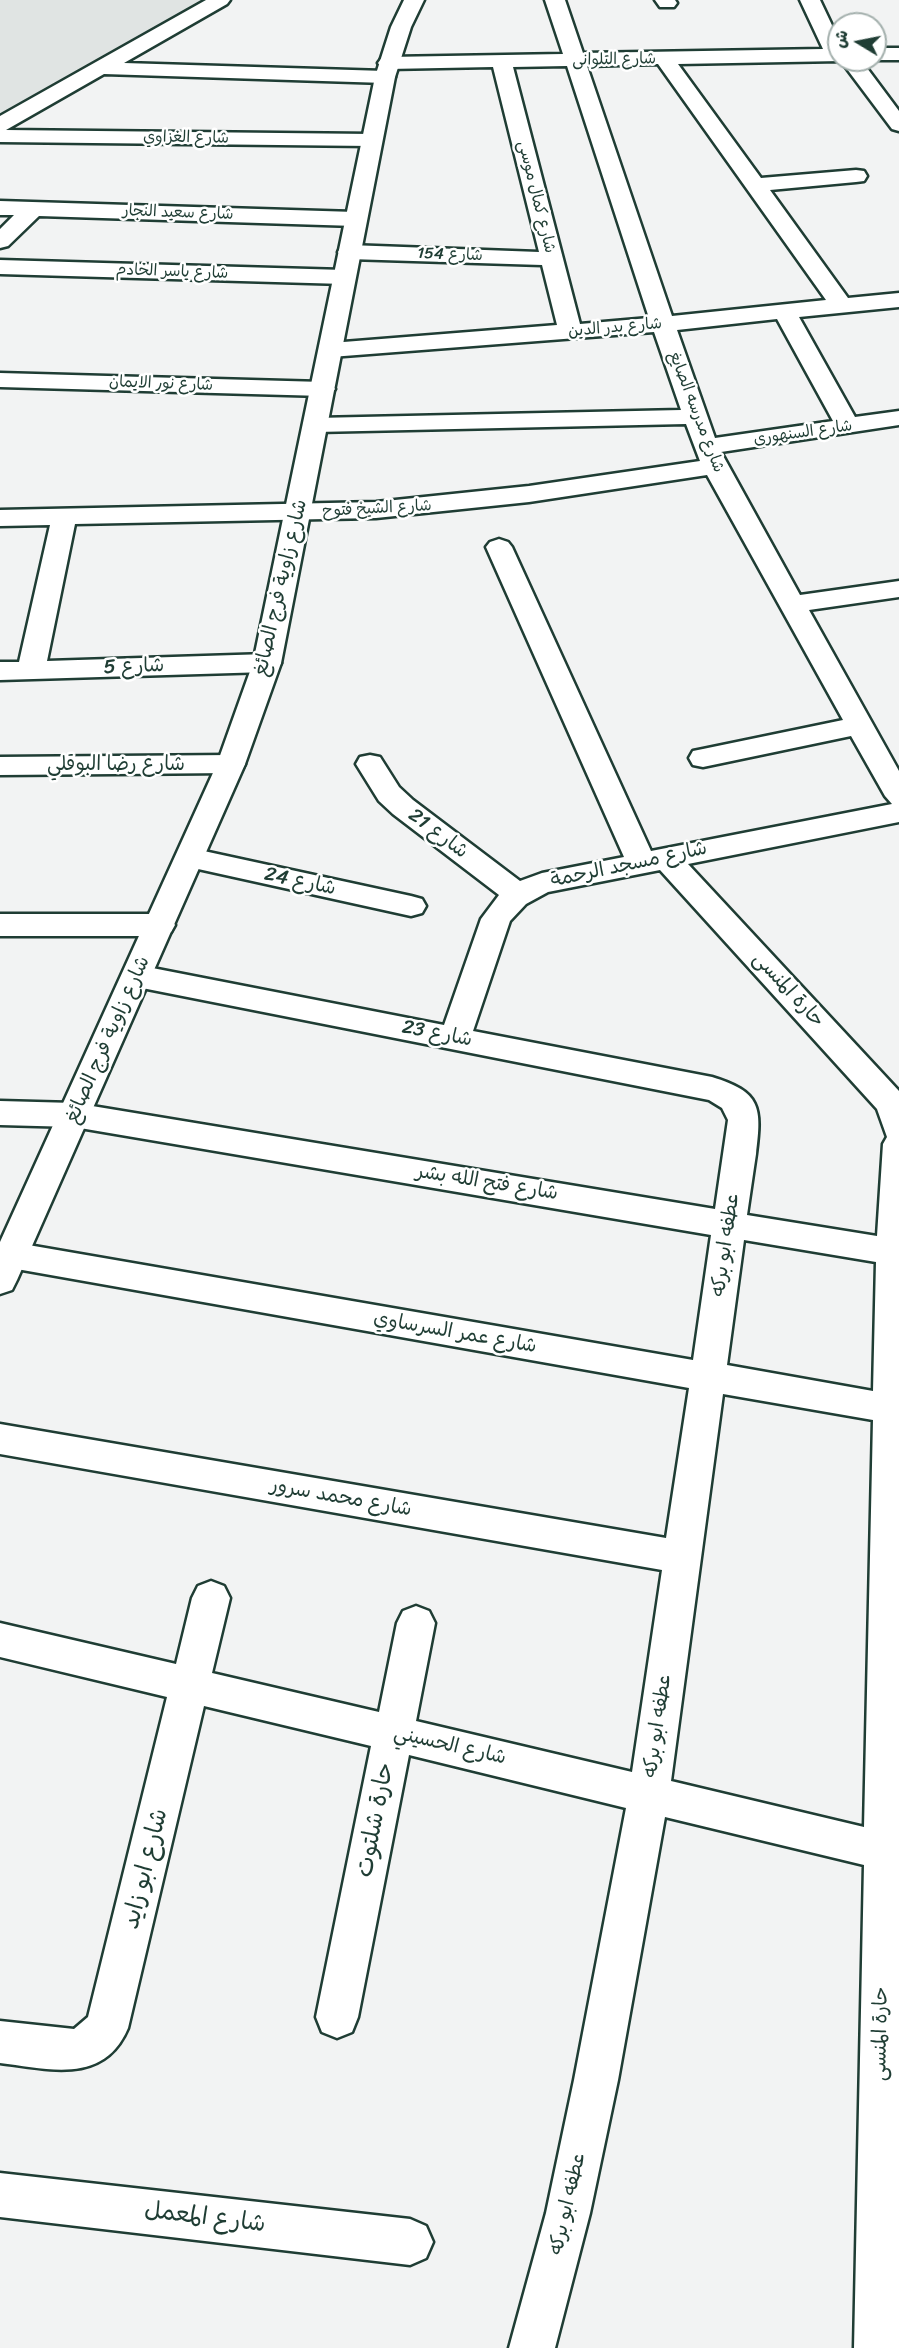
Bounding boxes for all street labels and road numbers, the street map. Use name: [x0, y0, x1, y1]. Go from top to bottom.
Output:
street label: شارع التلوانى: [572, 50, 656, 70]
street label: شارع الغزاوي: [143, 128, 229, 148]
street label: شارع كمال موسى: [513, 139, 559, 255]
street label: شارع سعيد النجار: [122, 201, 234, 225]
street label: شارع 154: [417, 244, 483, 266]
street label: شارع ياسر الخادم: [115, 260, 229, 284]
street label: شارع بدر الدين: [567, 314, 663, 342]
street label: شارع مدرسه الصايغ: [664, 349, 728, 475]
street label: شارع نور الايمان: [109, 373, 213, 395]
street label: شارع السنهورى: [752, 417, 854, 449]
street label: شارع زاوية فرج الصائغ: [249, 497, 313, 679]
street label: شارع الشيخ فتوح: [322, 497, 432, 521]
street label: شارع 5: [103, 654, 165, 680]
street label: شارع رضا البوقلي: [47, 753, 185, 777]
street label: شارع 21: [403, 804, 473, 864]
street label: شارع مسجد الرحمة: [549, 837, 709, 893]
street label: شارع 24: [262, 863, 338, 901]
street label: حارة المنسى: [747, 947, 829, 1033]
street label: شارع زاوية فرج الصائغ: [60, 953, 156, 1127]
street label: شارع 23: [400, 1015, 474, 1053]
street label: شارع فتح الله بشر: [414, 1160, 560, 1206]
street label: عطفه ابو بركه: [707, 1192, 745, 1298]
street label: شارع عمر السرساوي: [372, 1307, 538, 1359]
street label: شارع محمد سرور: [269, 1474, 413, 1522]
street label: عطفه ابو بركه: [639, 1673, 677, 1779]
street label: شارع الحسيني: [392, 1721, 508, 1771]
street label: حارة شلتوت: [351, 1760, 401, 1880]
street label: شارع ابو زايد: [117, 1806, 175, 1932]
street label: حارة المنسى: [868, 1987, 894, 2081]
street label: عطفه ابو بركه: [545, 2151, 591, 2257]
street label: شارع المعمل: [143, 2196, 267, 2240]

